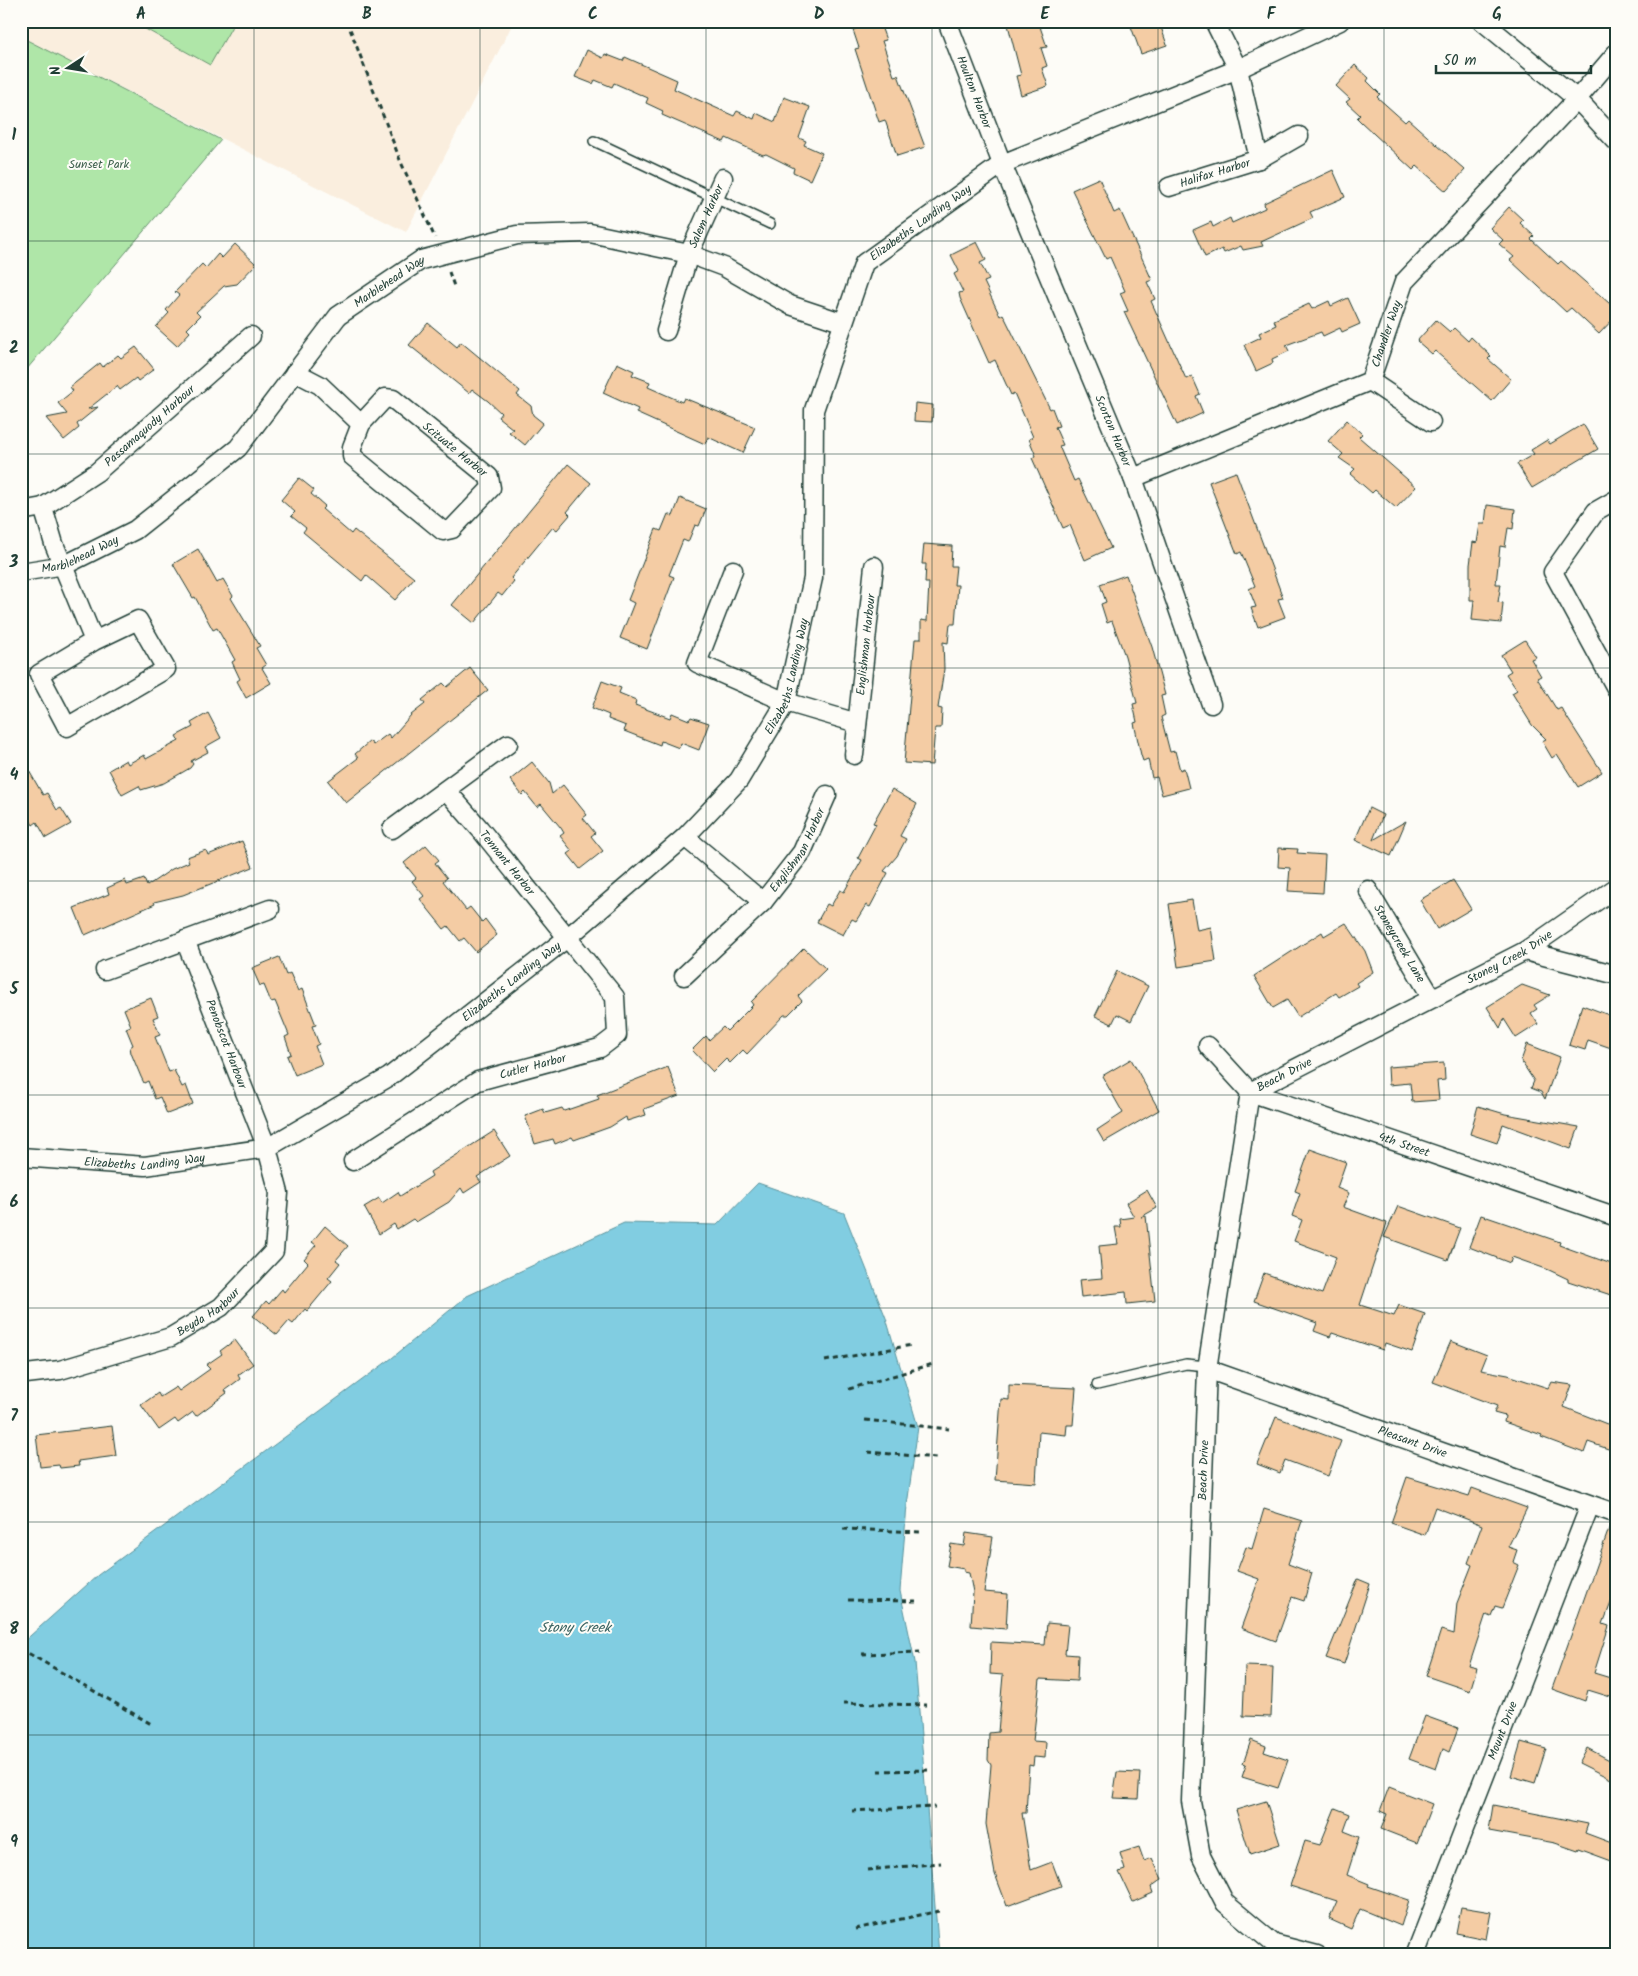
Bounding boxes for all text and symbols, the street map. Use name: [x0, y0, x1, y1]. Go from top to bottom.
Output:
text: A: [136, 2, 146, 27]
text: B: [362, 2, 372, 27]
text: C: [588, 2, 598, 27]
text: D: [814, 2, 825, 27]
text: E: [1041, 2, 1051, 27]
text: F: [1267, 2, 1277, 27]
text: G: [1492, 2, 1502, 27]
north arrow: [42, 42, 92, 92]
scale bar: [1436, 42, 1590, 74]
text: 50 m: [1443, 49, 1477, 73]
street label: Houlton Harbor: [952, 53, 997, 132]
text: N: [45, 64, 68, 77]
text: 1: [12, 123, 17, 148]
street label: Halifax Harbor: [1177, 153, 1253, 193]
park label: Sunset Park: [69, 155, 129, 174]
street label: Elizabeths Landing Way: [865, 179, 976, 266]
street label: Salem Harbor: [683, 180, 729, 251]
street label: Marblehead Way: [350, 250, 427, 312]
street label: Chandler Way: [1366, 297, 1407, 370]
text: 2: [9, 336, 19, 361]
street label: Passamaquody Harbour: [100, 379, 200, 471]
street label: Scorton Harbor: [1090, 392, 1137, 470]
street label: Scituate Harbor: [418, 417, 492, 482]
street label: Marblehead Way: [40, 530, 122, 578]
text: 3: [9, 550, 19, 575]
street label: Englishman Harbour: [851, 592, 881, 696]
street label: Elizabeths Landing Way: [759, 616, 813, 738]
text: 4: [10, 763, 19, 788]
street label: Englishman Harbor: [764, 804, 830, 896]
street label: Tennant Harbor: [475, 826, 540, 901]
street label: Stoneycreek Lane: [1369, 900, 1431, 987]
street label: Stoney Creek Drive: [1463, 925, 1557, 989]
street label: Elizabeths Landing Way: [458, 936, 565, 1026]
text: 5: [9, 977, 20, 1002]
street label: Penobscot Harbour: [200, 996, 252, 1092]
street label: Cutler Harbor: [497, 1048, 569, 1084]
street label: Beach Drive: [1253, 1052, 1316, 1097]
street label: 4th Street: [1376, 1127, 1433, 1162]
street label: Elizabeths Landing Way: [83, 1148, 207, 1176]
text: 6: [10, 1190, 19, 1215]
street label: Beyda Harbour: [173, 1282, 245, 1341]
text: 7: [10, 1404, 18, 1429]
street label: Pleasant Drive: [1375, 1421, 1450, 1463]
street label: Beach Drive: [1193, 1439, 1214, 1501]
text: 8: [9, 1617, 19, 1642]
water label: Stony Creek: [539, 1617, 613, 1639]
street label: Mount Drive: [1482, 1698, 1523, 1763]
text: 9: [10, 1830, 18, 1855]

